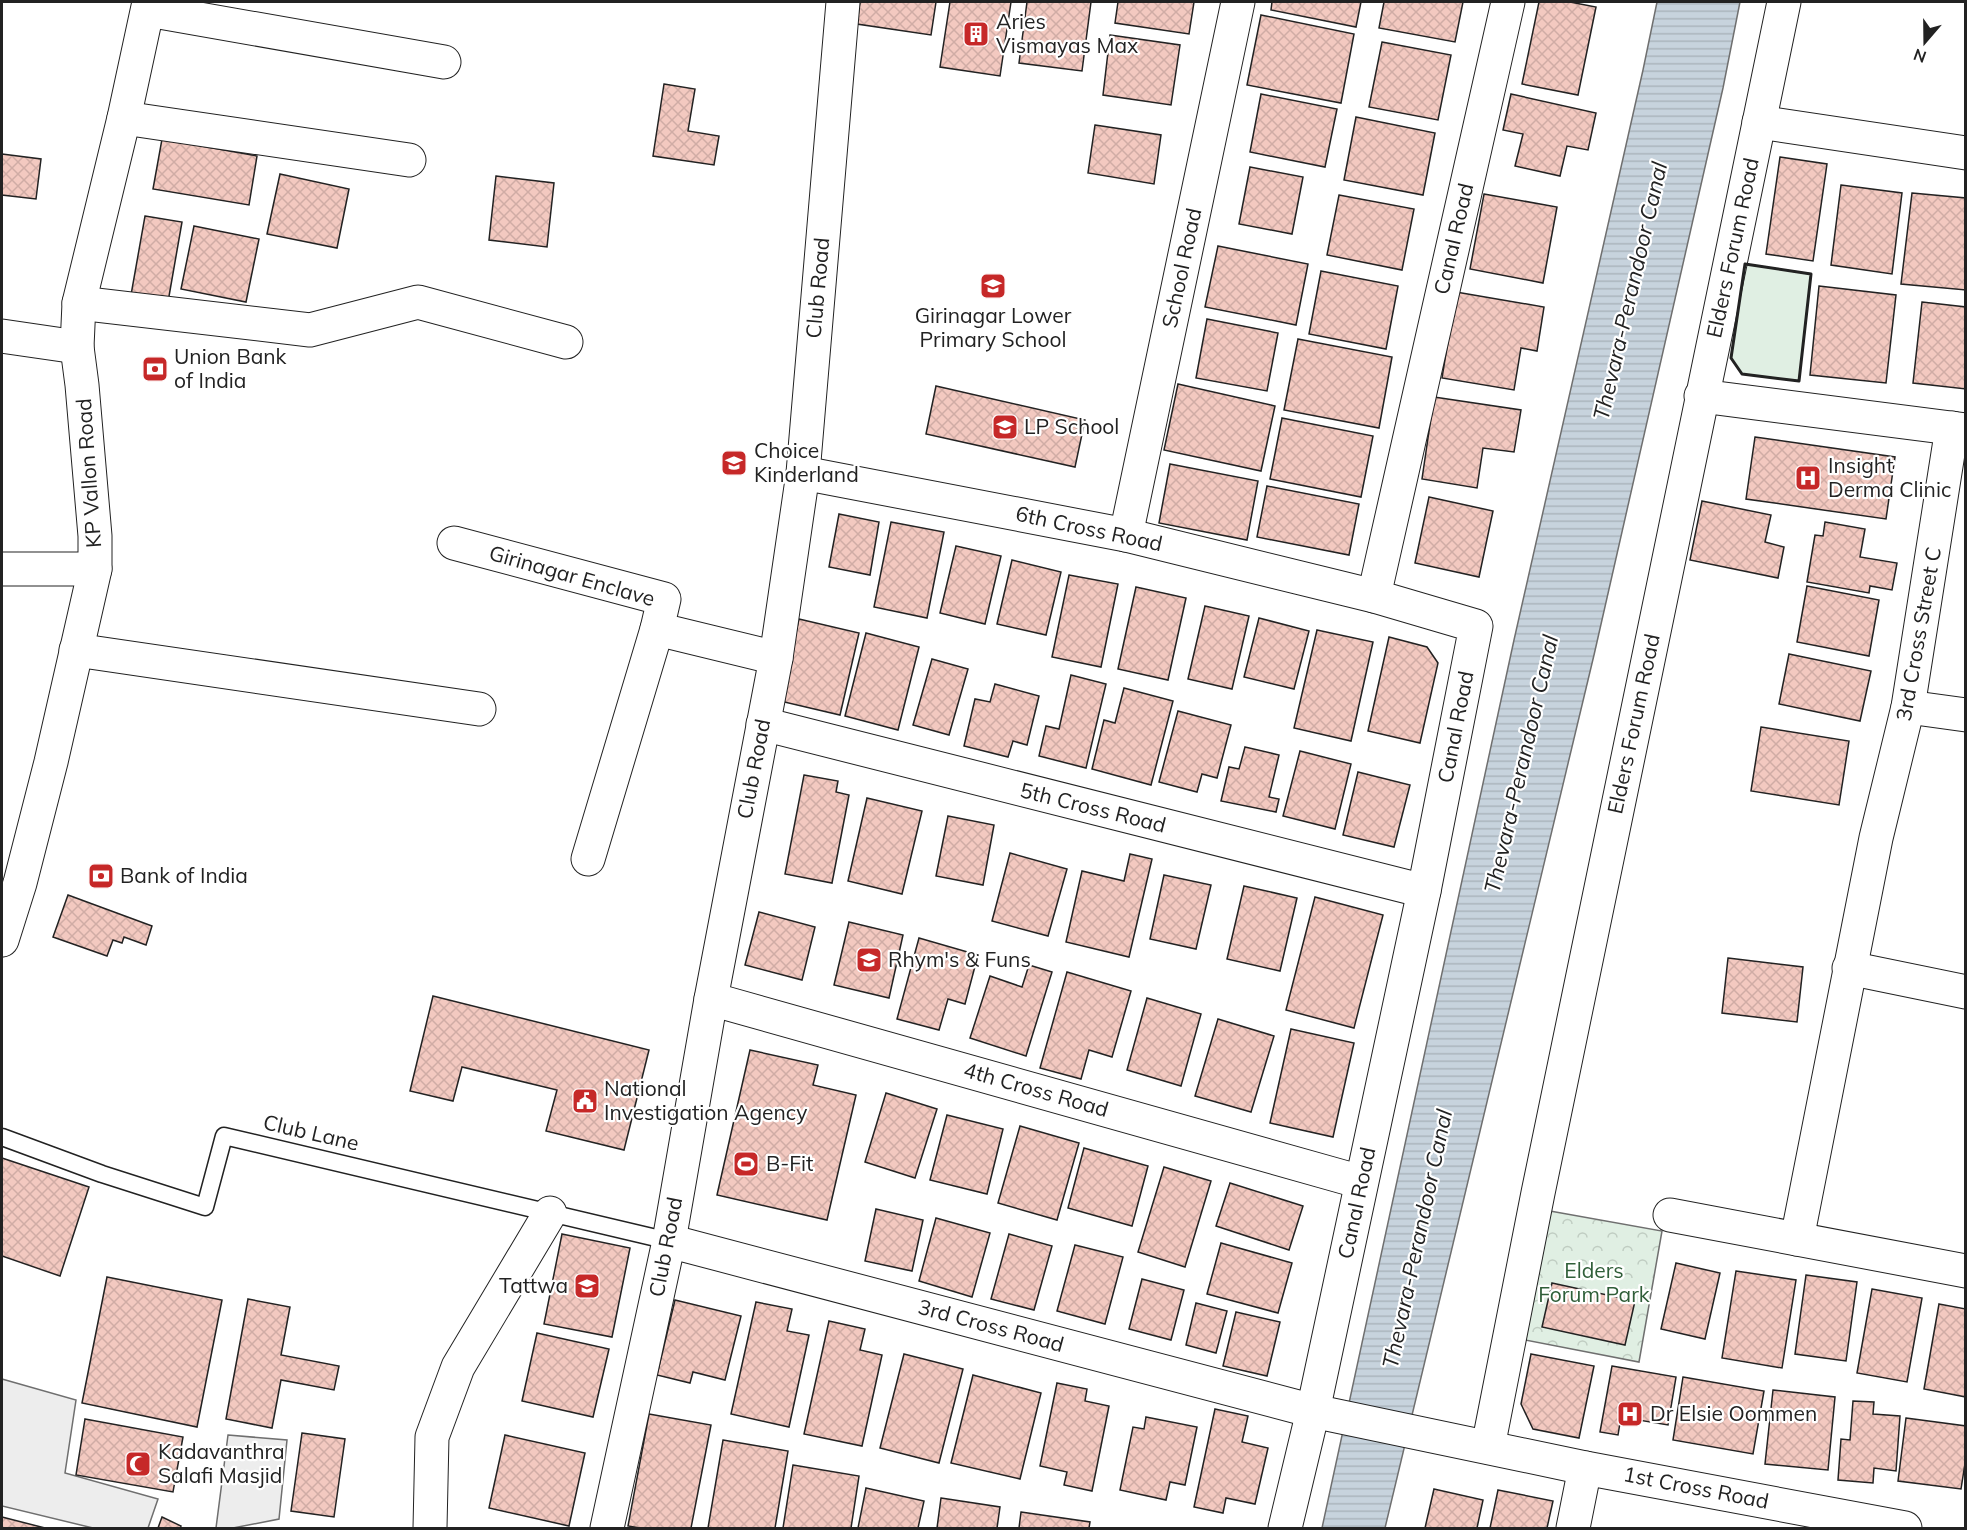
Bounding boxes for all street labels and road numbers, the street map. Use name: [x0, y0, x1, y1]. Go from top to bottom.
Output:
street label: Elders Forum Road: [1700, 155, 1764, 340]
street label: Canal Road: [1428, 181, 1478, 297]
street label: School Road: [1156, 206, 1206, 330]
street label: Club Road: [800, 236, 834, 339]
street label: KP Vallon Road: [70, 397, 106, 549]
street label: 6th Cross Road: [1013, 500, 1165, 556]
street label: Girinagar Enclave: [486, 539, 658, 611]
street label: 3rd Cross Street C: [1890, 545, 1946, 723]
street label: Elders Forum Road: [1601, 631, 1665, 816]
street label: Canal Road: [1431, 669, 1479, 785]
street label: Club Road: [731, 717, 775, 821]
street label: 5th Cross Road: [1018, 776, 1169, 838]
street label: 4th Cross Road: [961, 1056, 1112, 1122]
street label: Club Lane: [261, 1108, 362, 1156]
street label: Canal Road: [1332, 1145, 1381, 1261]
street label: Club Road: [643, 1195, 687, 1299]
street label: 3rd Cross Road: [916, 1293, 1067, 1357]
street label: 1st Cross Road: [1621, 1460, 1771, 1514]

